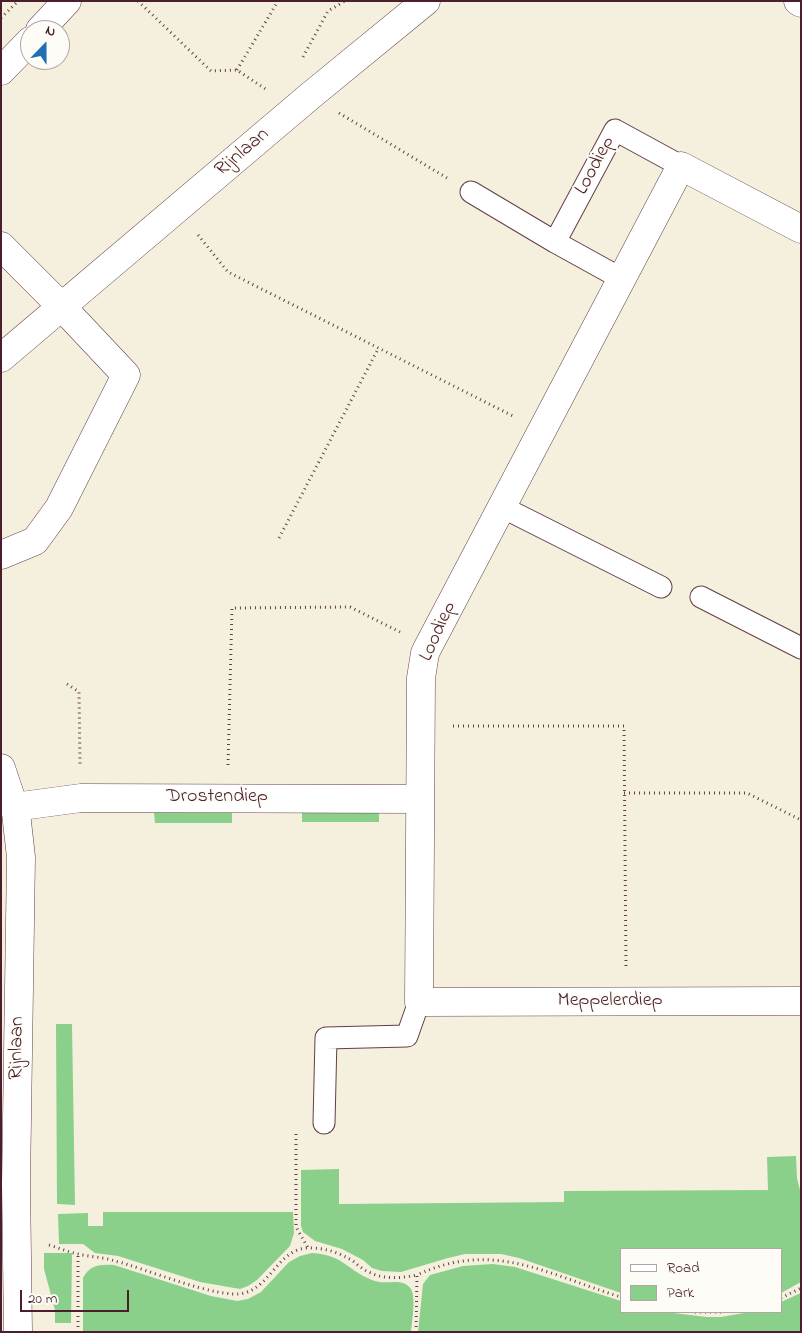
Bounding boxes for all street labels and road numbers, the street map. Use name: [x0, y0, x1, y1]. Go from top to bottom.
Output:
street label: Rijnlaan: [211, 123, 275, 183]
street label: Loodiep: [571, 133, 621, 199]
street label: Loodiep: [415, 598, 463, 666]
street label: Drostendiep: [166, 786, 268, 810]
street label: Meppelerdiep: [557, 990, 663, 1014]
street label: Rijnlaan: [5, 1016, 31, 1080]

